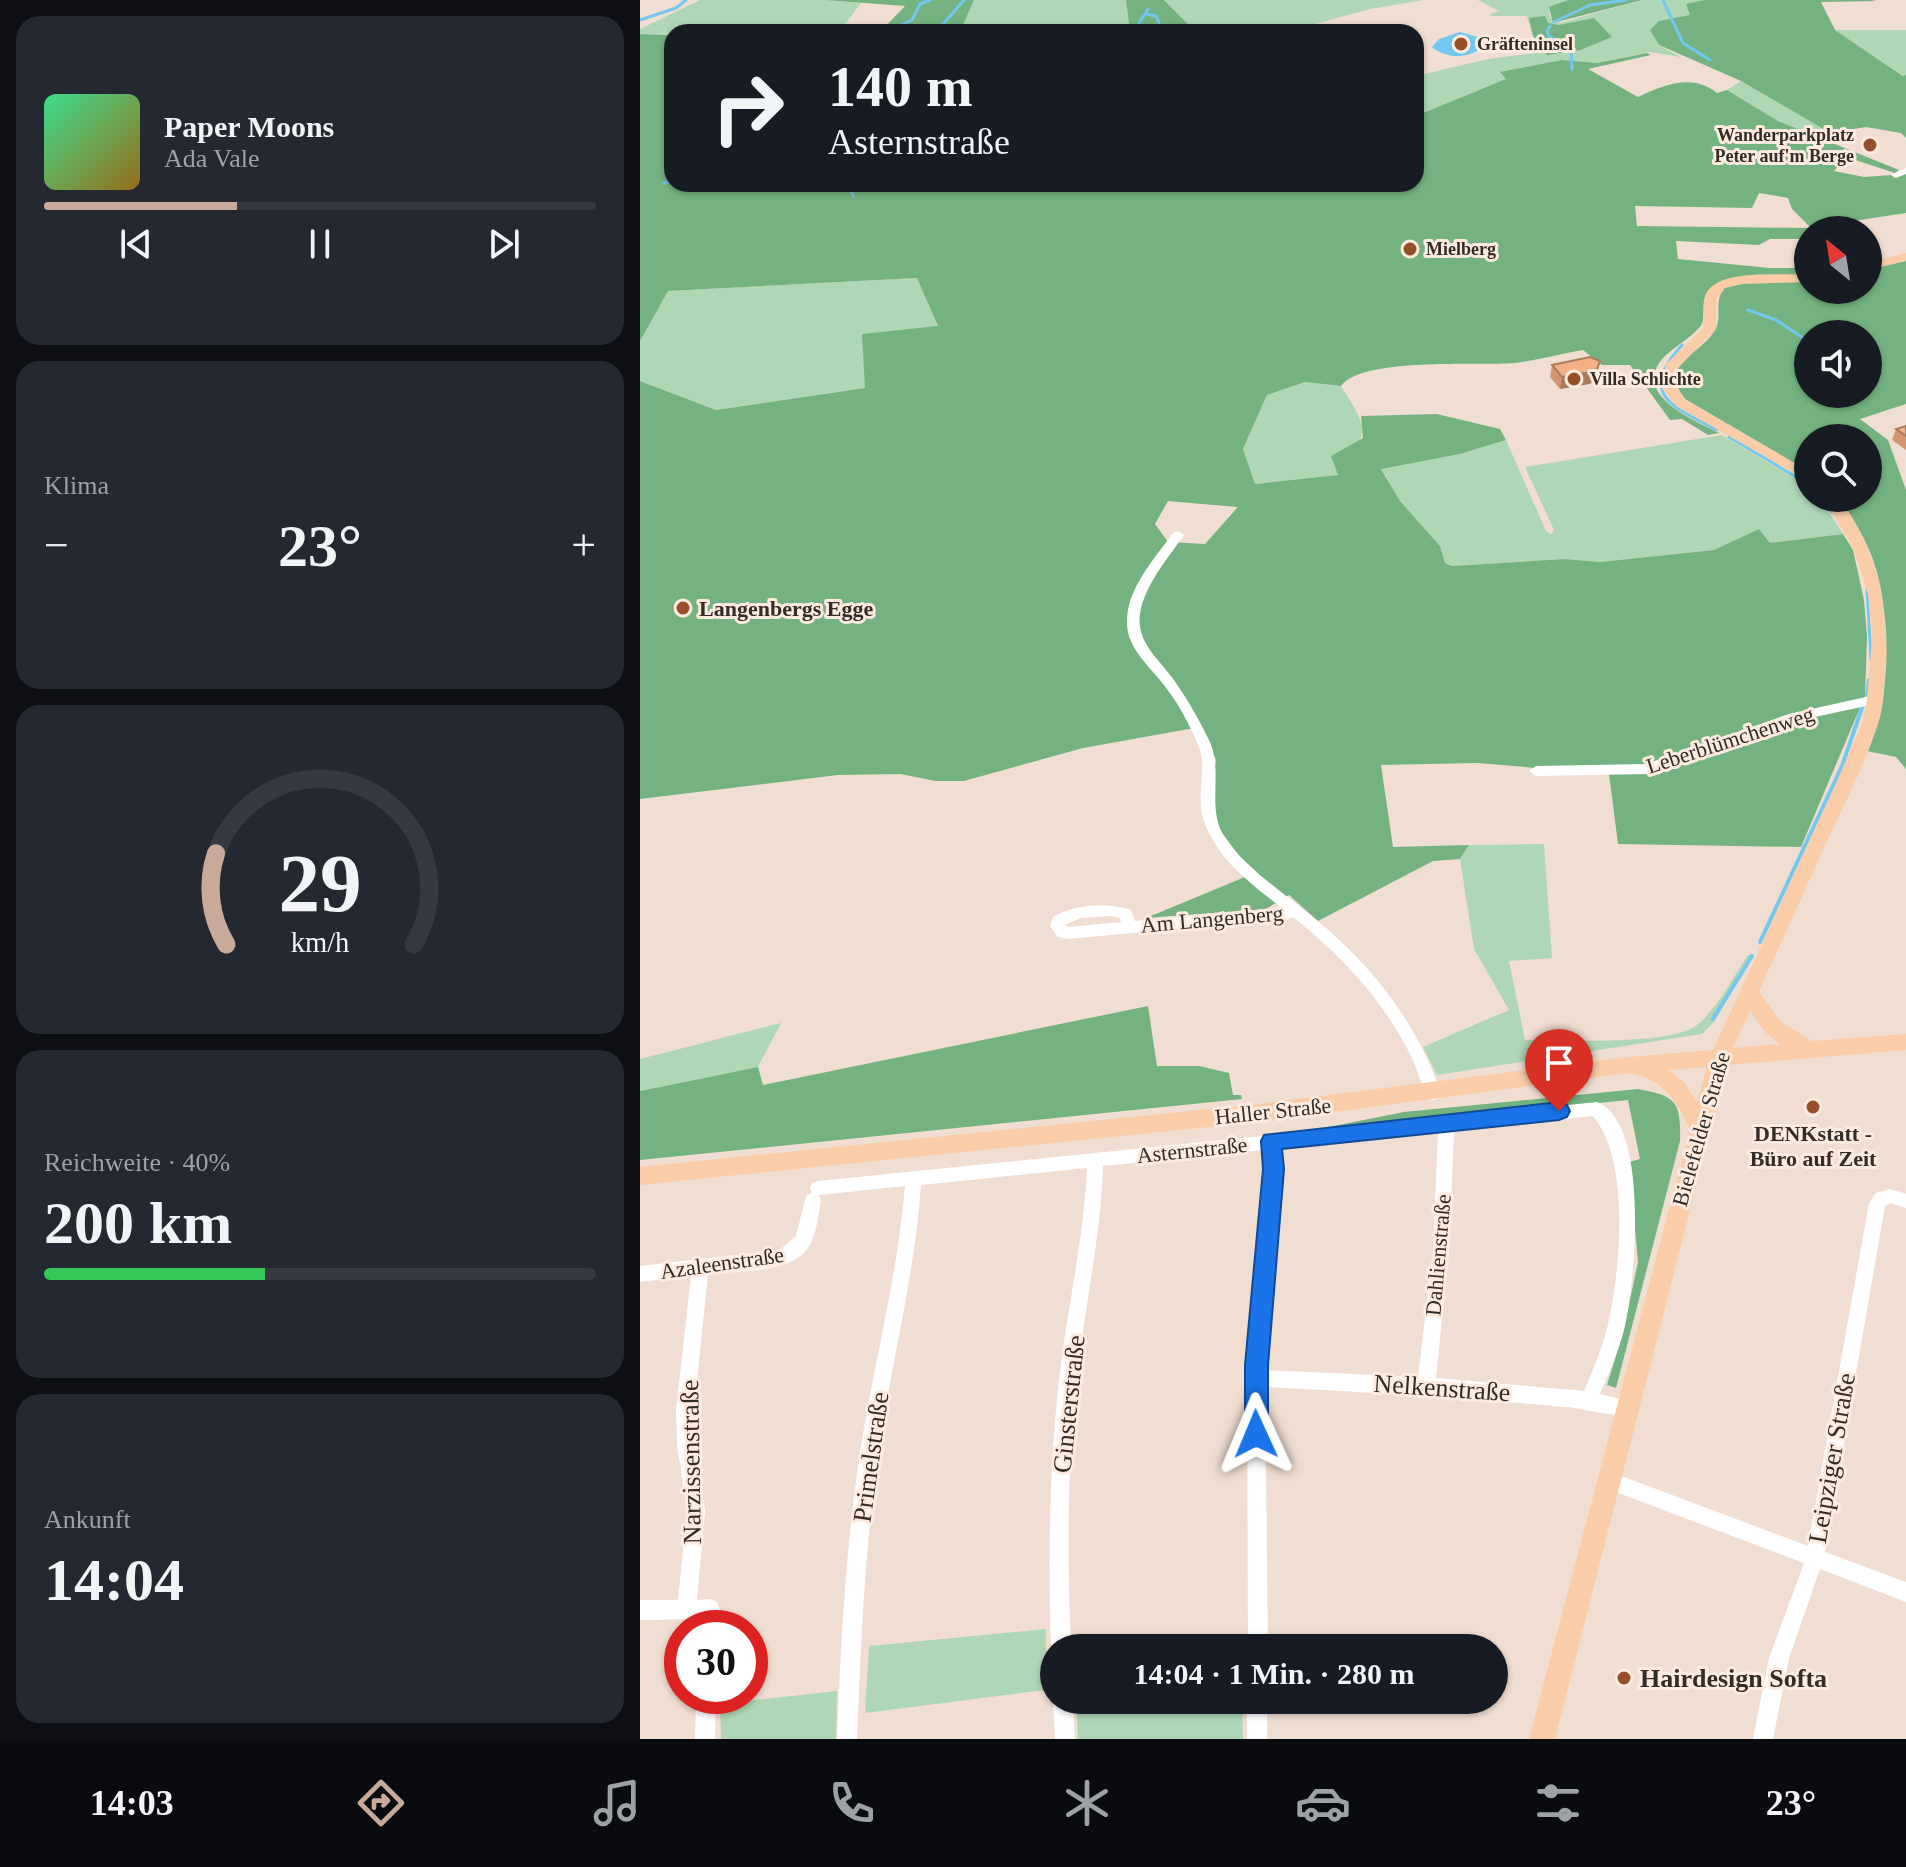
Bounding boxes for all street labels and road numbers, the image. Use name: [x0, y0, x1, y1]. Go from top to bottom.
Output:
street label: Leberblümchenweg: [1643, 701, 1817, 779]
street label: Am Langenberg: [1140, 900, 1284, 938]
street label: Bielefelder Straße: [1667, 1049, 1735, 1209]
street label: Haller Straße: [1214, 1092, 1332, 1130]
street label: Asternstraße: [1135, 1132, 1249, 1168]
street label: Dahlienstraße: [1420, 1193, 1456, 1317]
street label: Azaleenstraße: [659, 1242, 785, 1284]
street label: Ginsterstraße: [1047, 1334, 1091, 1474]
street label: Nelkenstraße: [1373, 1369, 1511, 1407]
street label: Leipziger Straße: [1803, 1371, 1861, 1545]
street label: Narzissenstraße: [675, 1379, 707, 1545]
street label: Primelstraße: [847, 1390, 895, 1524]

